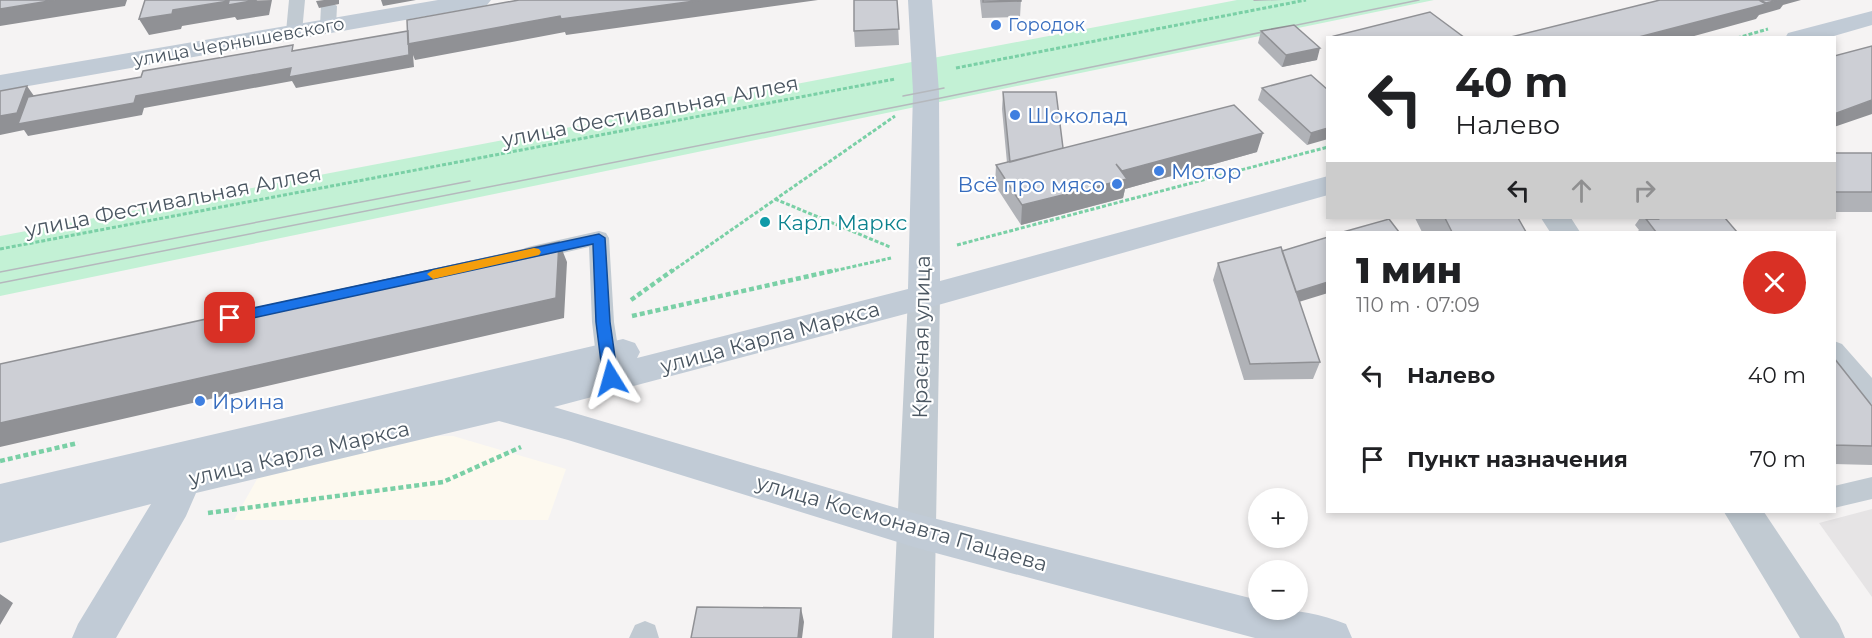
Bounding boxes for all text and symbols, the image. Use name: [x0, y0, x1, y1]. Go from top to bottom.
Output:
street label: улица Чернышевского: [131, 13, 346, 72]
place label: Городок: [1008, 14, 1085, 36]
marker: Городок: [989, 18, 1003, 32]
text: 40 m: [1455, 56, 1568, 108]
icon: left: [1356, 60, 1434, 138]
street label: улица Фестивальная Аллея: [499, 70, 800, 152]
place label: Шоколад: [1027, 103, 1128, 128]
marker: Шоколад: [1008, 108, 1022, 122]
text: Налево: [1455, 108, 1560, 141]
place label: Мотор: [1171, 159, 1241, 184]
street label: улица Фестивальная Аллея: [22, 160, 323, 242]
marker: Мотор: [1152, 164, 1166, 178]
place label: Всё про мясо: [957, 172, 1105, 197]
icon: left: [1502, 174, 1535, 207]
icon: ahead: [1565, 174, 1598, 207]
icon: right: [1628, 174, 1661, 207]
marker: Всё про мясо: [1110, 177, 1124, 191]
place label: Карл Маркс: [777, 210, 907, 235]
marker: Карл Маркс: [758, 215, 772, 229]
text: 1 мин: [1356, 248, 1462, 292]
button: close: [1743, 251, 1806, 314]
street label: Красная улица: [907, 255, 935, 419]
pin: [204, 292, 255, 343]
text: 110 m · 07:09: [1356, 293, 1480, 317]
street label: улица Карла Маркса: [657, 296, 882, 379]
icon: arrive: [213, 301, 246, 334]
position arrow: [579, 346, 643, 410]
icon: left: [1356, 359, 1389, 392]
text: Налево: [1407, 362, 1495, 389]
text: 40 m: [1748, 362, 1806, 389]
place label: Ирина: [212, 389, 285, 414]
marker: Ирина: [193, 394, 207, 408]
street label: улица Карла Маркса: [185, 415, 412, 491]
icon: arrive: [1356, 443, 1389, 476]
text: Пункт назначения: [1407, 446, 1628, 473]
text: 70 m: [1750, 446, 1806, 473]
street label: улица Космонавта Пацаева: [753, 469, 1050, 577]
map controls: [1248, 488, 1308, 620]
button: +: [1248, 488, 1308, 548]
button: −: [1248, 560, 1308, 620]

